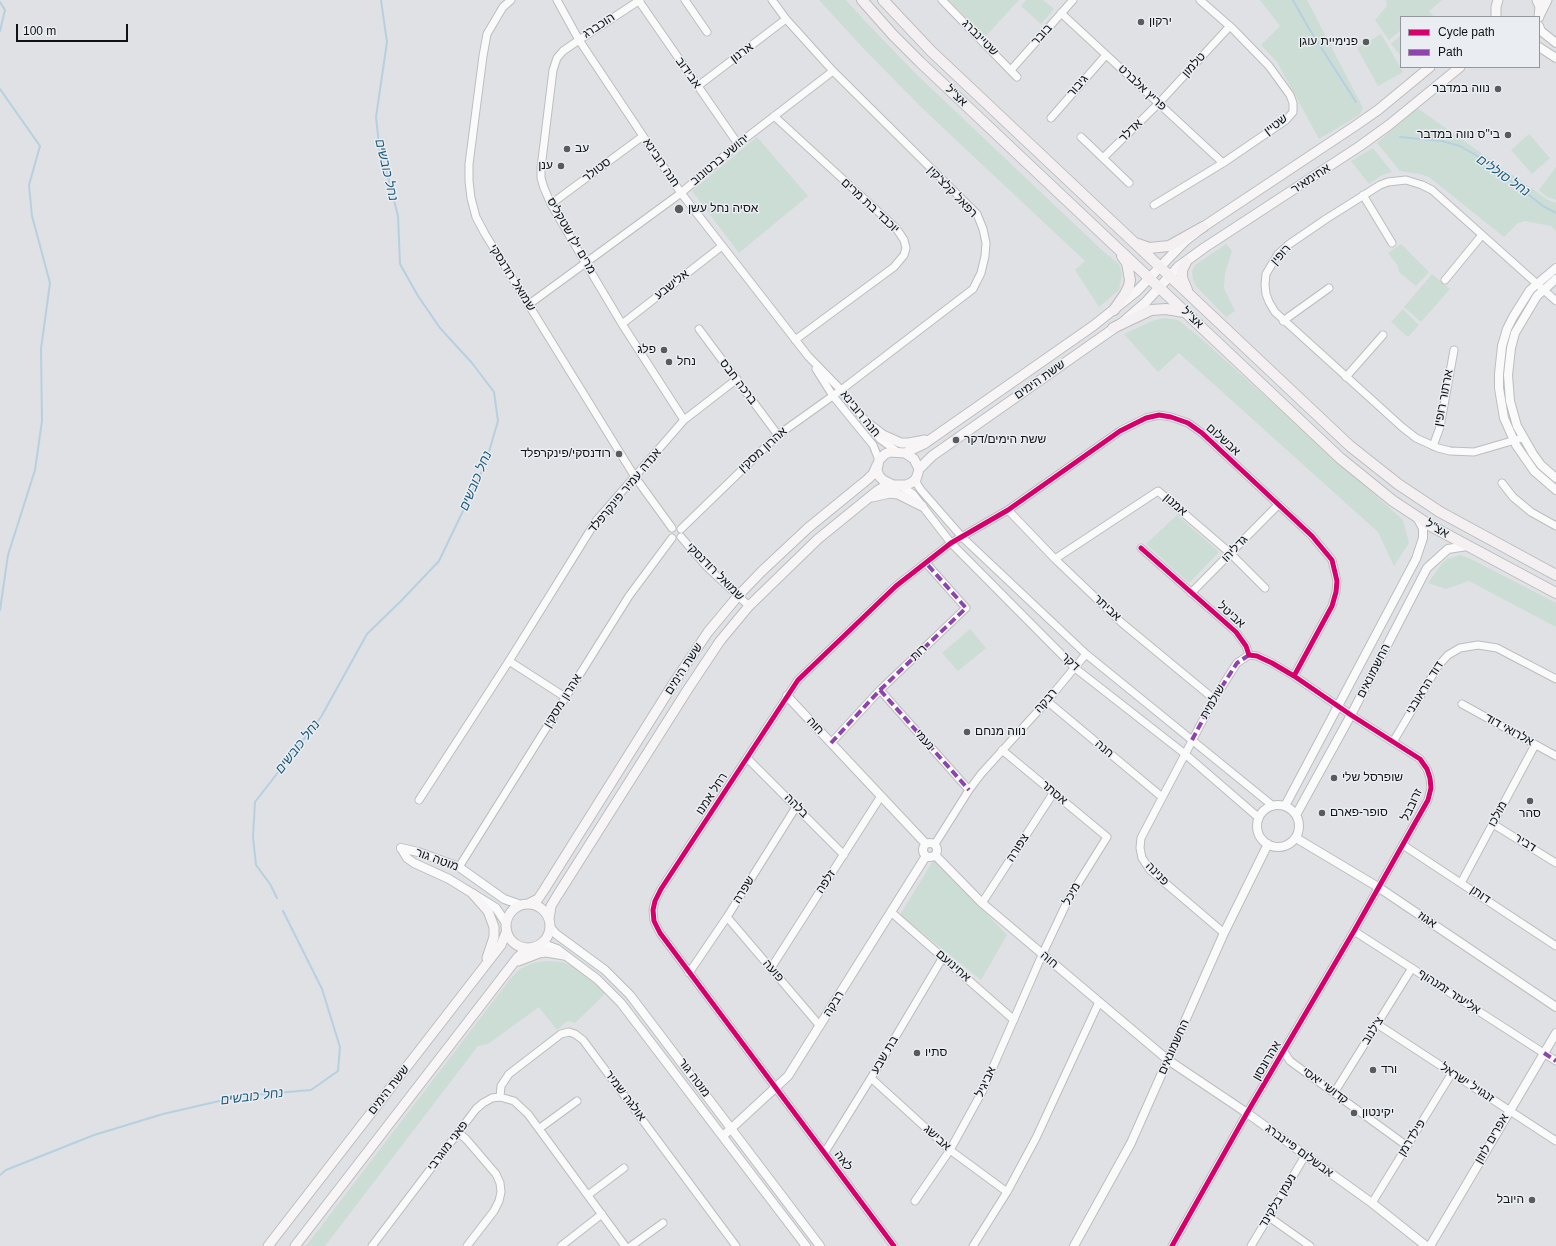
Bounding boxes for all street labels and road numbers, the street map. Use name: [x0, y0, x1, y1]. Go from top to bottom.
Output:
street label: הוכברג: [580, 10, 618, 42]
street label: שטיינברג: [959, 17, 1001, 59]
street label: בובר: [1029, 21, 1055, 49]
street label: ארנון: [728, 40, 756, 66]
street label: טלמון: [1179, 50, 1209, 80]
street label: אבידוב: [672, 55, 704, 91]
street label: פריץ אלברט: [1115, 62, 1169, 114]
street label: גיבור: [1064, 72, 1092, 100]
street label: אצ"ל: [942, 82, 970, 110]
street label: שטיין: [1261, 111, 1291, 139]
street label: אדלר: [1116, 116, 1146, 146]
street label: יהושע ברטונוב: [688, 131, 752, 189]
street label: חנה רובינא: [640, 136, 682, 190]
street label: סטולר: [580, 155, 614, 185]
street label: אחימאיר: [1289, 161, 1333, 197]
street label: רפאל קלצ'קין: [924, 163, 980, 221]
street label: יוכבד בת מרים: [838, 175, 902, 237]
street label: מרים ילן שטקליס: [543, 195, 599, 277]
street label: שמואל רודנסקי: [486, 242, 538, 314]
street label: רופין: [1268, 242, 1294, 268]
street label: אלישבע: [652, 267, 692, 303]
street label: אצ"ל: [1178, 304, 1206, 332]
street label: ברכה חבס: [716, 356, 760, 408]
street label: ששת הימים: [1012, 357, 1068, 403]
street label: ארתור רופין: [1431, 368, 1457, 428]
street label: חנה רובינא: [837, 388, 883, 440]
street label: אבשלום: [1203, 421, 1243, 459]
street label: אהרון מסקין: [736, 424, 790, 476]
street label: אנדה עמיר פינקרפלד: [585, 446, 665, 536]
street label: אמנון: [1160, 491, 1190, 519]
street label: אצ"ל: [1423, 516, 1451, 542]
street label: גדליהו: [1219, 533, 1251, 565]
street label: שמואל רודנסקי: [683, 540, 747, 604]
street label: אביתר: [1090, 592, 1124, 624]
street label: אביטל: [1214, 599, 1248, 631]
street label: ששת הימים: [662, 640, 706, 698]
street label: רות: [908, 642, 930, 664]
street label: החשמונאים: [1354, 642, 1394, 700]
street label: דקר: [1058, 650, 1082, 674]
street label: דוד הראובני: [1403, 659, 1447, 717]
street label: אהרון מסקין: [541, 672, 585, 730]
street label: שולמית: [1197, 682, 1229, 722]
street label: רבקה: [1031, 686, 1061, 716]
street label: אלרואי דוד: [1482, 711, 1536, 749]
street label: חוה: [803, 714, 827, 738]
street label: נעמי: [911, 727, 937, 753]
street label: חנה: [1092, 737, 1116, 761]
street label: רחל אמנו: [693, 770, 731, 818]
street label: אסתר: [1038, 778, 1070, 808]
street label: זרובבל: [1398, 787, 1426, 823]
street label: בלהה: [781, 791, 811, 821]
street label: מולכו: [1485, 799, 1511, 829]
street label: צפורה: [1004, 831, 1032, 865]
street label: דביר: [1511, 831, 1539, 855]
street label: מוטה גור: [414, 846, 460, 874]
street label: פנינה: [1142, 859, 1172, 889]
street label: זלפה: [813, 868, 839, 896]
street label: שפרה: [730, 874, 758, 906]
street label: מיכל: [1060, 880, 1084, 908]
street label: דותן: [1467, 883, 1493, 907]
street label: אגוז: [1415, 909, 1439, 931]
street label: אחינועם: [933, 947, 973, 985]
street label: חוה: [1037, 948, 1061, 972]
street label: פועה: [759, 957, 787, 985]
street label: אליעזר זמנהוף: [1415, 966, 1483, 1018]
street label: רבקה: [821, 988, 847, 1020]
street label: צ'לנוב: [1359, 1014, 1387, 1048]
street label: החשמונאים: [1155, 1017, 1193, 1077]
street label: בת שבע: [868, 1034, 902, 1076]
street label: אהרונסון: [1250, 1039, 1284, 1083]
street label: מוטה גור: [675, 1056, 713, 1100]
street label: זנגויל ישראל: [1437, 1060, 1497, 1106]
street label: ששת הימים: [365, 1062, 413, 1118]
street label: אביגיל: [973, 1064, 999, 1100]
street label: קדושי יאסי: [1299, 1064, 1351, 1108]
street label: אולגה שמיר: [601, 1068, 649, 1124]
street label: אפרים לוזון: [1472, 1111, 1512, 1167]
street label: פילדרמן: [1395, 1117, 1429, 1159]
street label: פאני מוגרבי: [425, 1118, 471, 1174]
street label: אבישג: [921, 1122, 953, 1154]
street label: אבשלום פיינברג: [1262, 1122, 1336, 1180]
street label: לאה: [831, 1148, 855, 1174]
street label: נעמן בלקינד: [1256, 1171, 1300, 1231]

